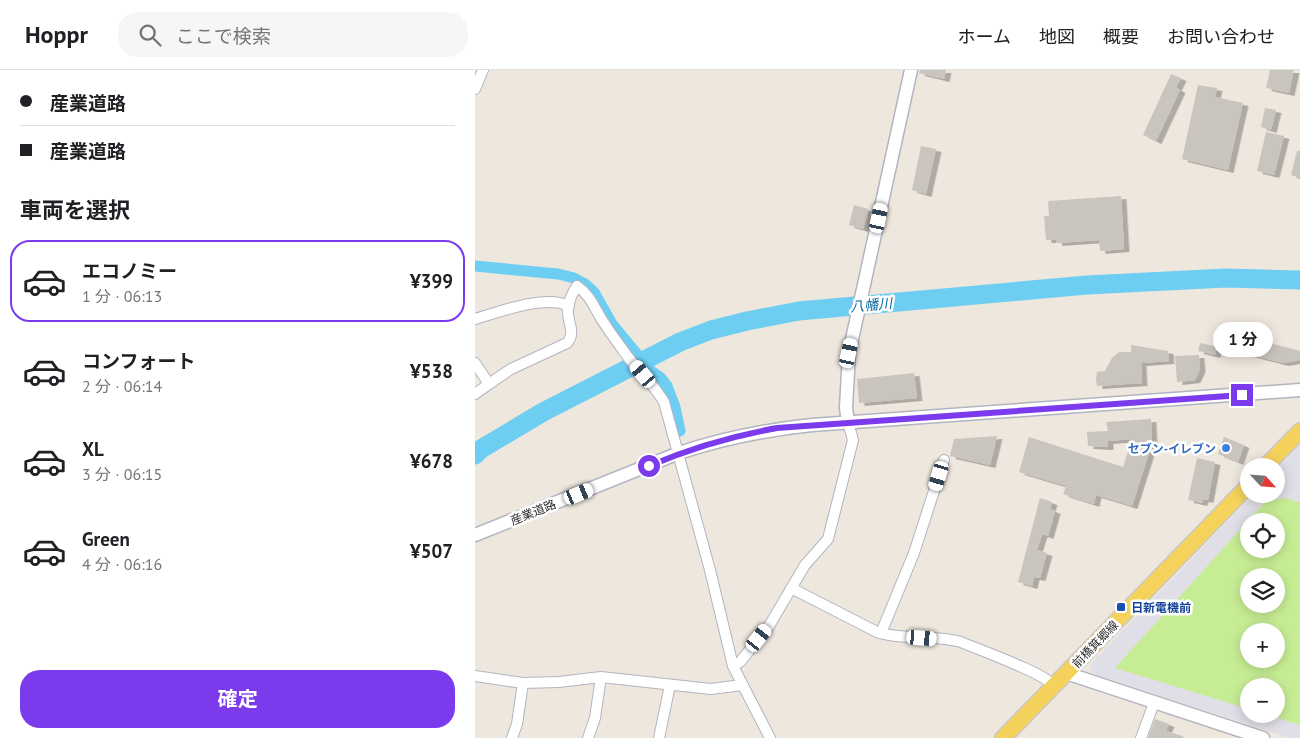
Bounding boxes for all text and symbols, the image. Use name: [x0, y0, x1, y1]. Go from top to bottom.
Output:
search box: [118, 12, 468, 57]
text: Hoppr: [25, 19, 88, 50]
icon: search: [136, 21, 164, 49]
text: ここで検索: [176, 24, 271, 48]
text: ホーム: [958, 25, 1011, 48]
text: 地図: [1039, 25, 1075, 48]
text: 概要: [1103, 25, 1139, 48]
text: お問い合わせ: [1167, 25, 1275, 48]
text: 産業道路: [50, 91, 126, 115]
text: 産業道路: [50, 139, 126, 163]
text: 車両を選択: [20, 196, 130, 224]
car: [868, 202, 889, 234]
icon: car: [22, 259, 67, 304]
text: エコノミー: [82, 259, 177, 283]
text: ¥399: [410, 269, 453, 293]
text: 1 分 · 06:13: [82, 286, 162, 306]
water label: 八幡川: [849, 294, 895, 316]
callout: 1 分: [1212, 322, 1272, 358]
text: 1 分: [1228, 329, 1258, 349]
car: [838, 337, 859, 369]
icon: car: [22, 349, 67, 394]
text: コンフォート: [82, 349, 195, 373]
car: [627, 358, 658, 390]
text: ¥538: [410, 359, 453, 383]
text: 2 分 · 06:14: [82, 376, 162, 396]
route end: [1231, 384, 1253, 406]
text: XL: [82, 437, 104, 461]
icon: car: [22, 439, 67, 484]
place label: セブン-イレブン: [1128, 441, 1216, 456]
marker: セブン-イレブン: [1220, 442, 1232, 454]
text: ¥678: [410, 449, 453, 473]
route start: [638, 455, 660, 477]
north arrow: [1240, 458, 1285, 502]
map controls: [1240, 458, 1285, 723]
car: [927, 459, 950, 493]
text: 3 分 · 06:15: [82, 464, 162, 484]
car: [562, 481, 595, 507]
street label: 産業道路: [508, 496, 558, 528]
button: locate: [1240, 513, 1285, 558]
text: Green: [82, 527, 130, 551]
icon: car: [22, 529, 67, 574]
text: ¥507: [410, 539, 453, 563]
text: 4 分 · 06:16: [82, 554, 162, 574]
button: layers: [1240, 568, 1285, 613]
place label: 日新電機前: [1131, 600, 1191, 615]
marker: 日新電機前: [1115, 601, 1127, 613]
street label: 前橋箕郷線: [1069, 617, 1121, 671]
car: [743, 622, 774, 654]
button: +: [1240, 623, 1285, 668]
car: [906, 629, 937, 647]
button: 確定: [20, 670, 455, 728]
button: −: [1240, 678, 1285, 723]

